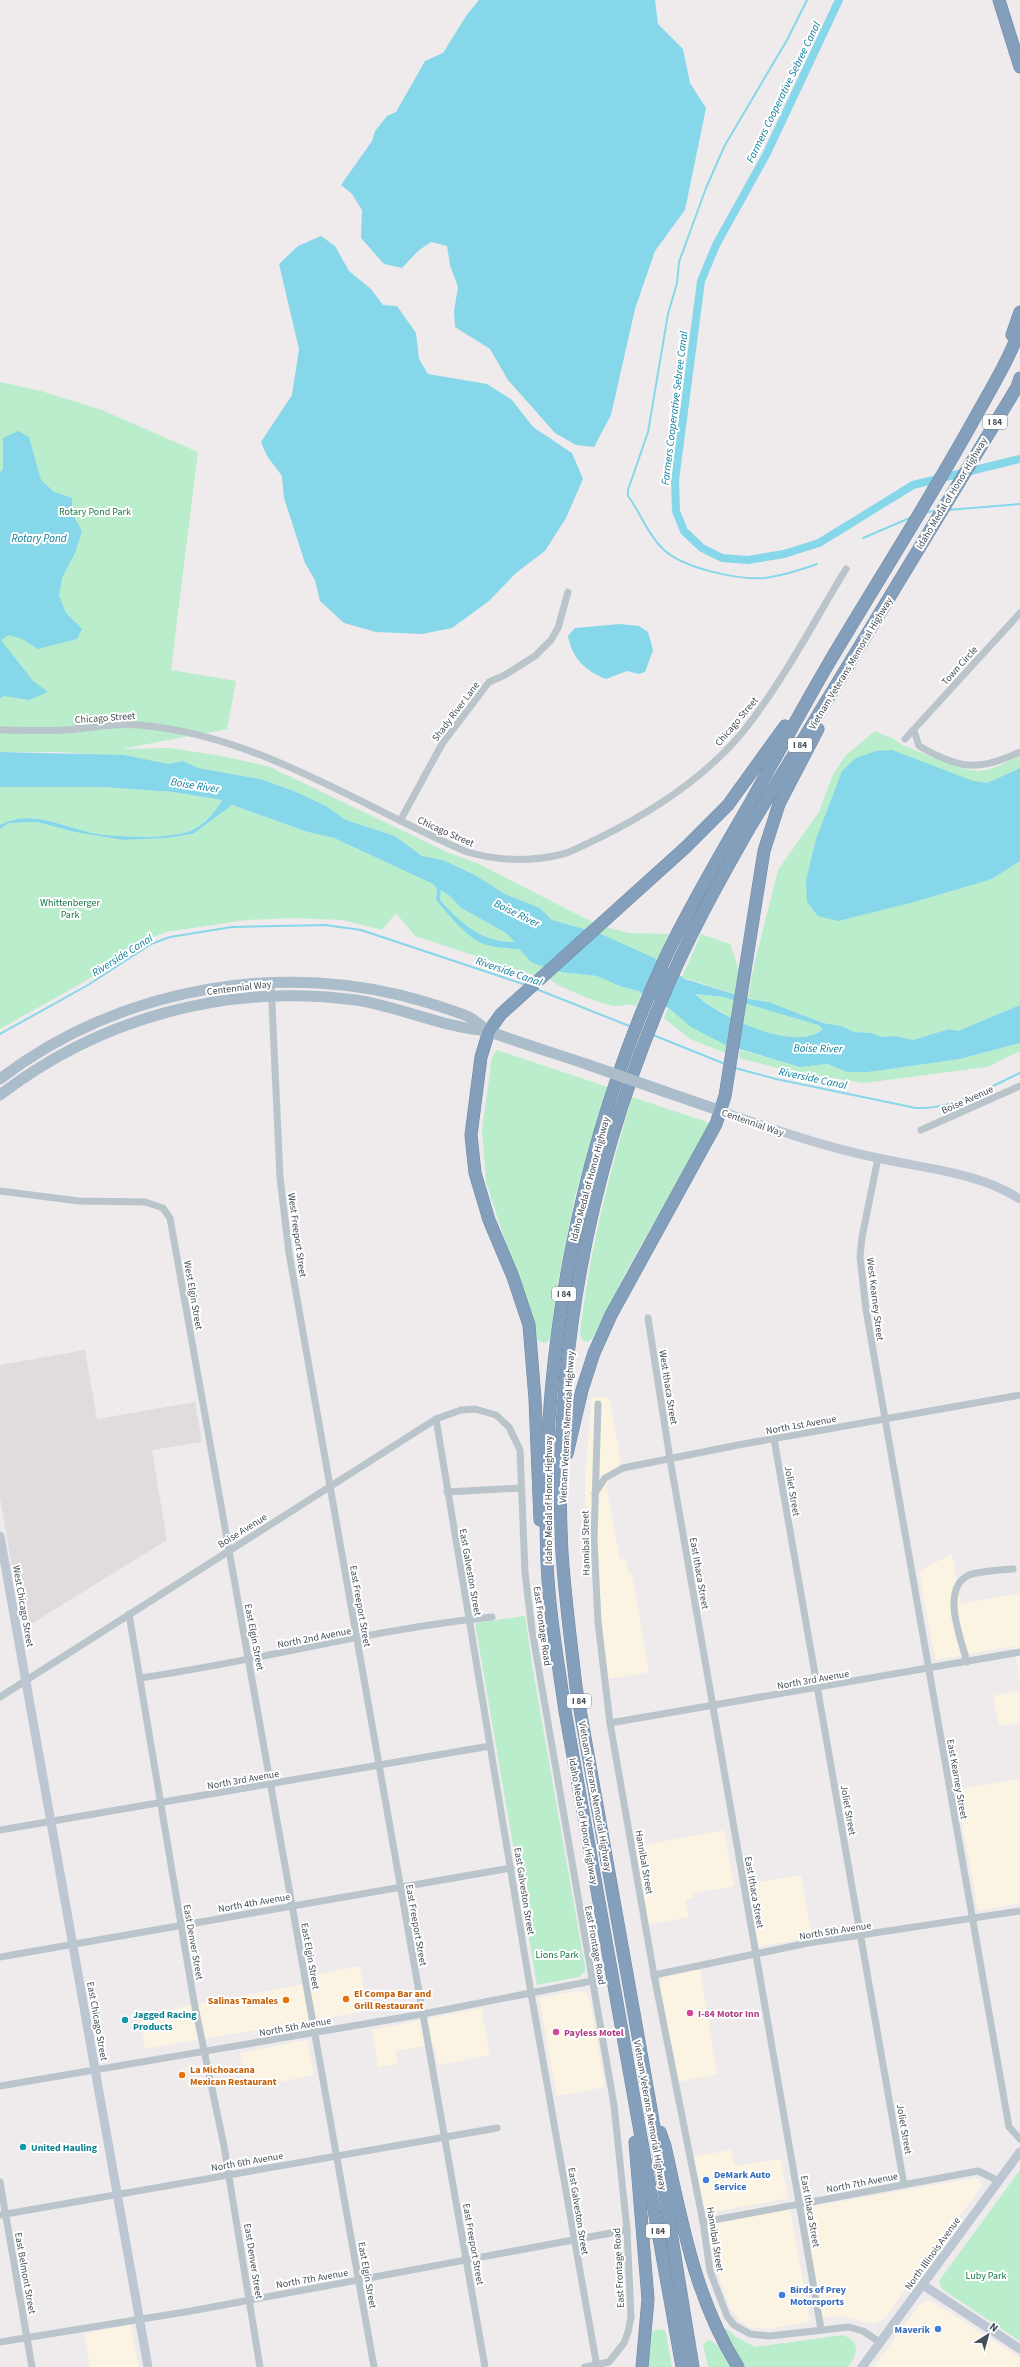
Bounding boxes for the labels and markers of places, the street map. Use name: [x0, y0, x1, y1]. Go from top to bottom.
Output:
place label: El Compa Bar and Grill Restaurant: [354, 1987, 431, 2013]
place label: Salinas Tamales: [208, 1994, 279, 2008]
marker: El Compa Bar and Grill Restaurant: [341, 1994, 351, 2004]
marker: Salinas Tamales: [281, 1995, 291, 2005]
place label: I-84 Motor Inn: [698, 2007, 760, 2021]
place label: Jagged Racing Products: [133, 2008, 197, 2034]
marker: I-84 Motor Inn: [685, 2008, 695, 2018]
marker: Jagged Racing Products: [120, 2015, 130, 2025]
place label: Payless Motel: [564, 2026, 624, 2040]
marker: Payless Motel: [551, 2027, 561, 2037]
place label: La Michoacana Mexican Restaurant: [190, 2063, 277, 2089]
marker: La Michoacana Mexican Restaurant: [177, 2070, 187, 2080]
place label: United Hauling: [31, 2141, 98, 2155]
marker: United Hauling: [18, 2142, 28, 2152]
place label: DeMark Auto Service: [714, 2168, 771, 2194]
marker: DeMark Auto Service: [701, 2175, 711, 2185]
place label: Birds of Prey Motorsports: [790, 2283, 847, 2309]
marker: Birds of Prey Motorsports: [777, 2290, 787, 2300]
place label: Maverik: [895, 2323, 931, 2337]
marker: Maverik: [933, 2324, 943, 2334]

